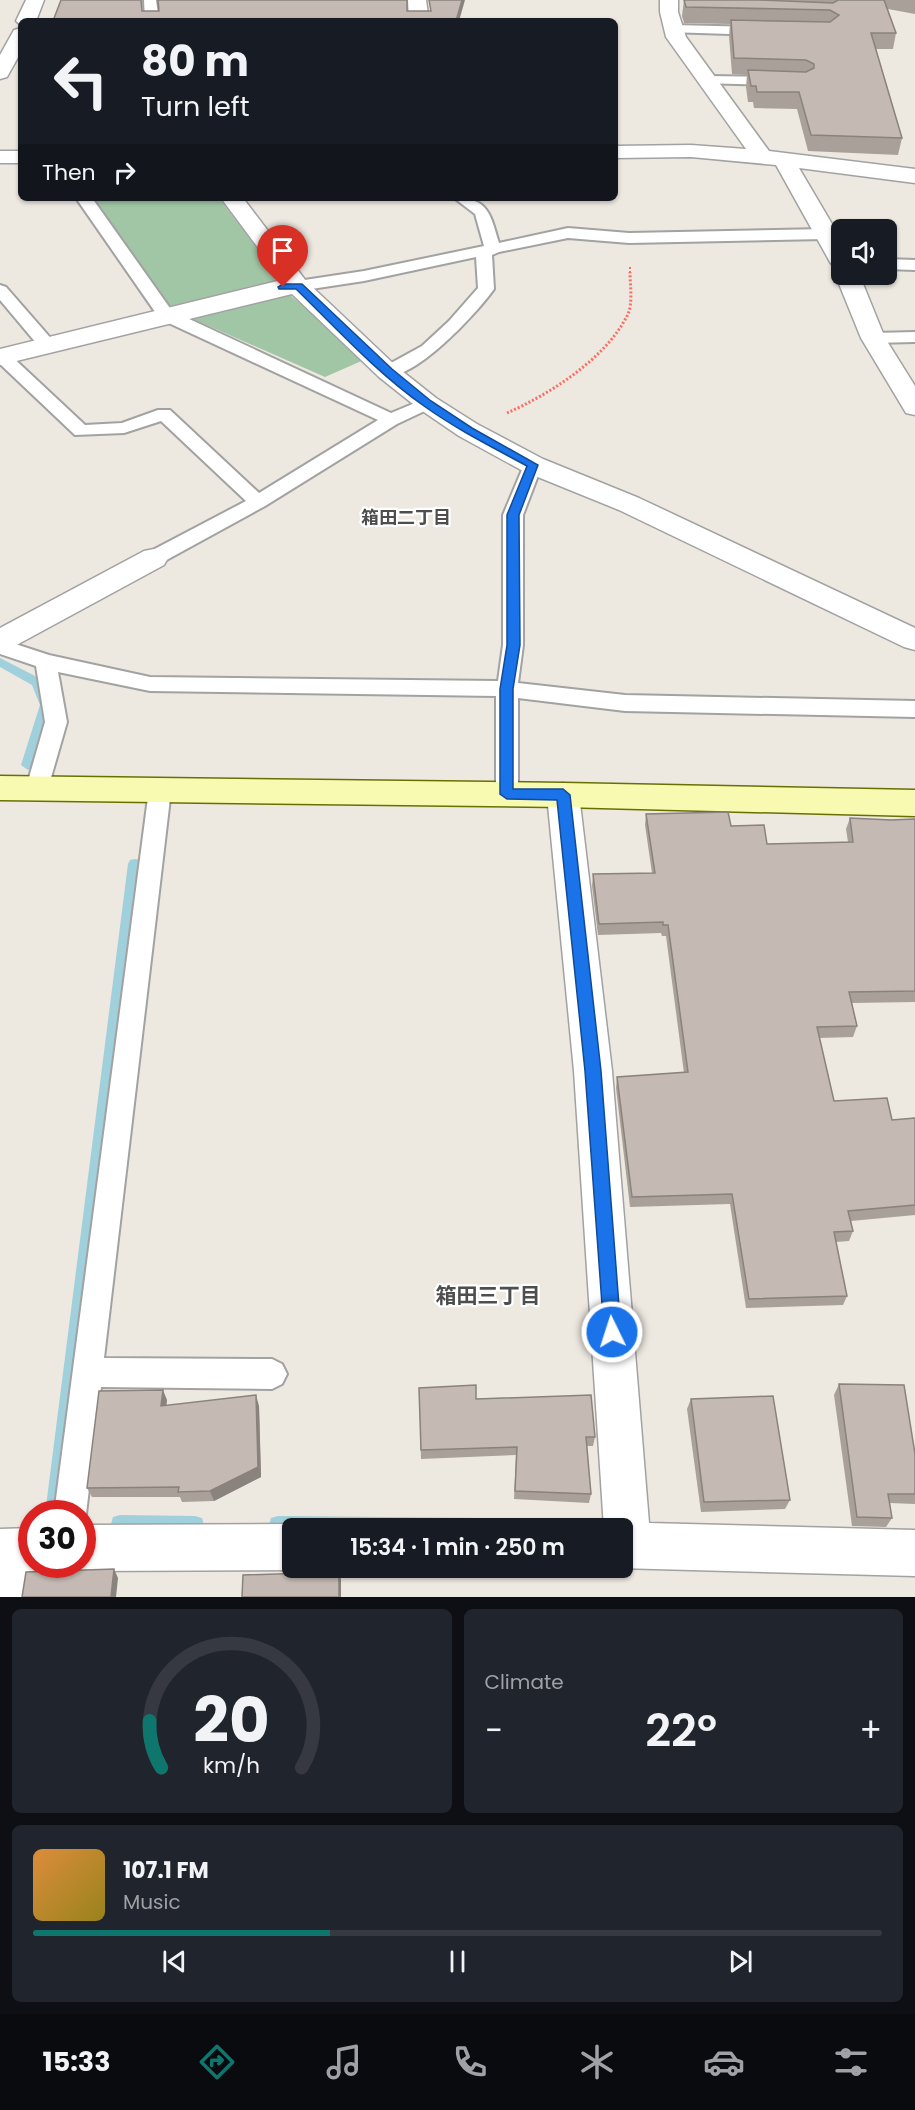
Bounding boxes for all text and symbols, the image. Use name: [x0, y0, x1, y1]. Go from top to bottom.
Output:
text: 80 m: [141, 32, 249, 91]
icon: left: [42, 42, 120, 120]
text: Turn left: [141, 88, 250, 125]
icon: right: [108, 156, 141, 189]
text: Then: [42, 157, 96, 188]
map controls: [831, 219, 897, 285]
button: sound: [831, 219, 897, 285]
pin: [257, 225, 308, 287]
icon: arrive: [266, 234, 299, 267]
district label: 箱田二丁目: [361, 505, 451, 530]
district label: 箱田三丁目: [436, 1281, 541, 1310]
position arrow: [580, 1300, 644, 1364]
speed limit sign: 30: [18, 1500, 96, 1578]
text: 15:34 · 1 min · 250 m: [350, 1532, 565, 1563]
text: Climate: [485, 1668, 564, 1696]
text: 20: [194, 1676, 270, 1764]
text: 22°: [645, 1699, 717, 1762]
text: −: [485, 1707, 503, 1754]
text: +: [859, 1707, 882, 1754]
text: km/h: [203, 1750, 260, 1781]
text: 107.1 FM: [123, 1855, 209, 1886]
text: Music: [123, 1888, 181, 1916]
icon: previous: [158, 1945, 191, 1978]
icon: pause: [441, 1945, 474, 1978]
icon: next: [724, 1945, 757, 1978]
icon: directions: [196, 2041, 238, 2083]
icon: music: [323, 2041, 365, 2083]
icon: phone: [449, 2041, 491, 2083]
icon: climate: [576, 2041, 618, 2083]
icon: car: [703, 2041, 745, 2083]
icon: filters: [830, 2041, 872, 2083]
text: 15:33: [42, 2043, 111, 2080]

